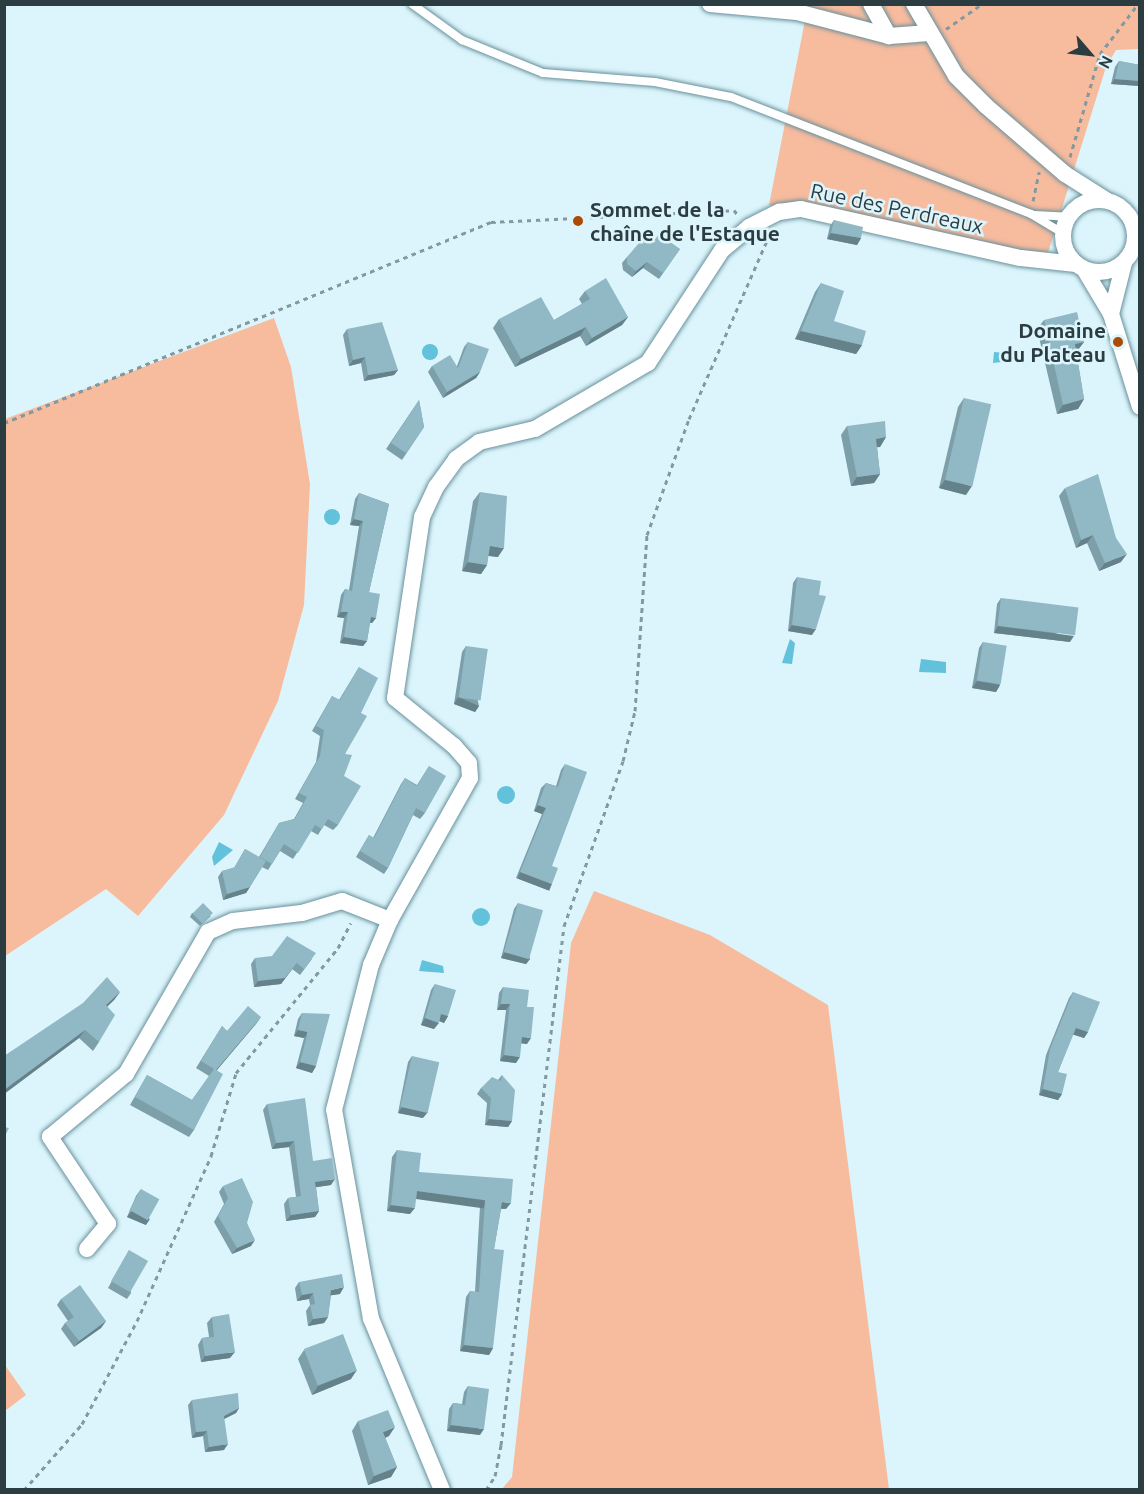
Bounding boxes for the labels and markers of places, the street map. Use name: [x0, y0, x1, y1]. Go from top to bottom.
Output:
place label: Sommet de la chaîne de l'Estaque: [590, 196, 780, 246]
marker: Sommet de la chaîne de l'Estaque: [571, 214, 585, 228]
place label: Domaine du Plateau: [1000, 317, 1106, 367]
marker: Domaine du Plateau: [1111, 335, 1125, 349]

